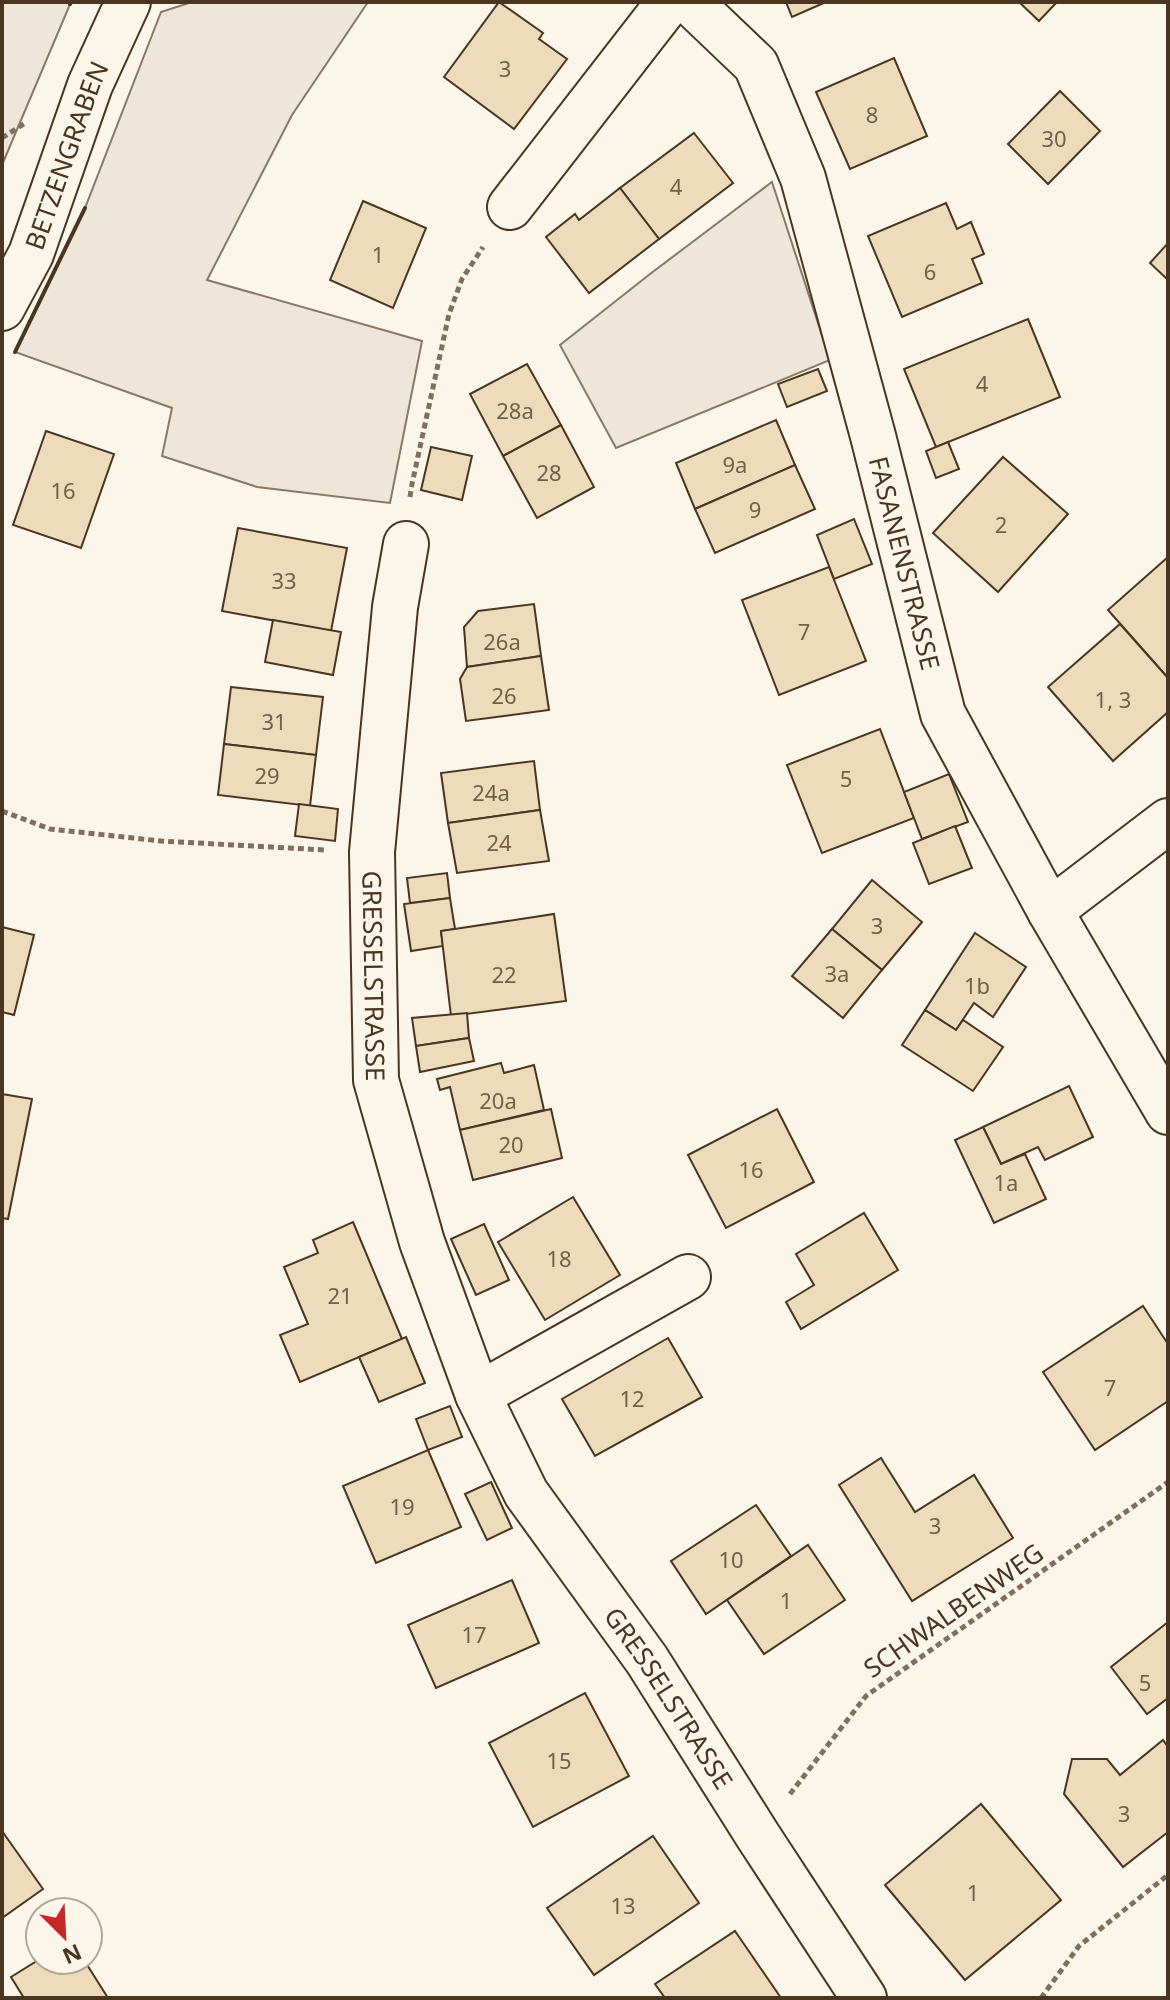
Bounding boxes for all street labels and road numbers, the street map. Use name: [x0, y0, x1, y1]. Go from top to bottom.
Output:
street label: BETZENGRABEN: [16, 55, 117, 254]
street label: FASANENSTRASSE: [861, 452, 949, 674]
street label: GRESSELSTRASSE: [354, 870, 394, 1082]
street label: SCHWALBENWEG: [856, 1534, 1050, 1686]
street label: GRESSELSTRASSE: [596, 1600, 742, 1796]

